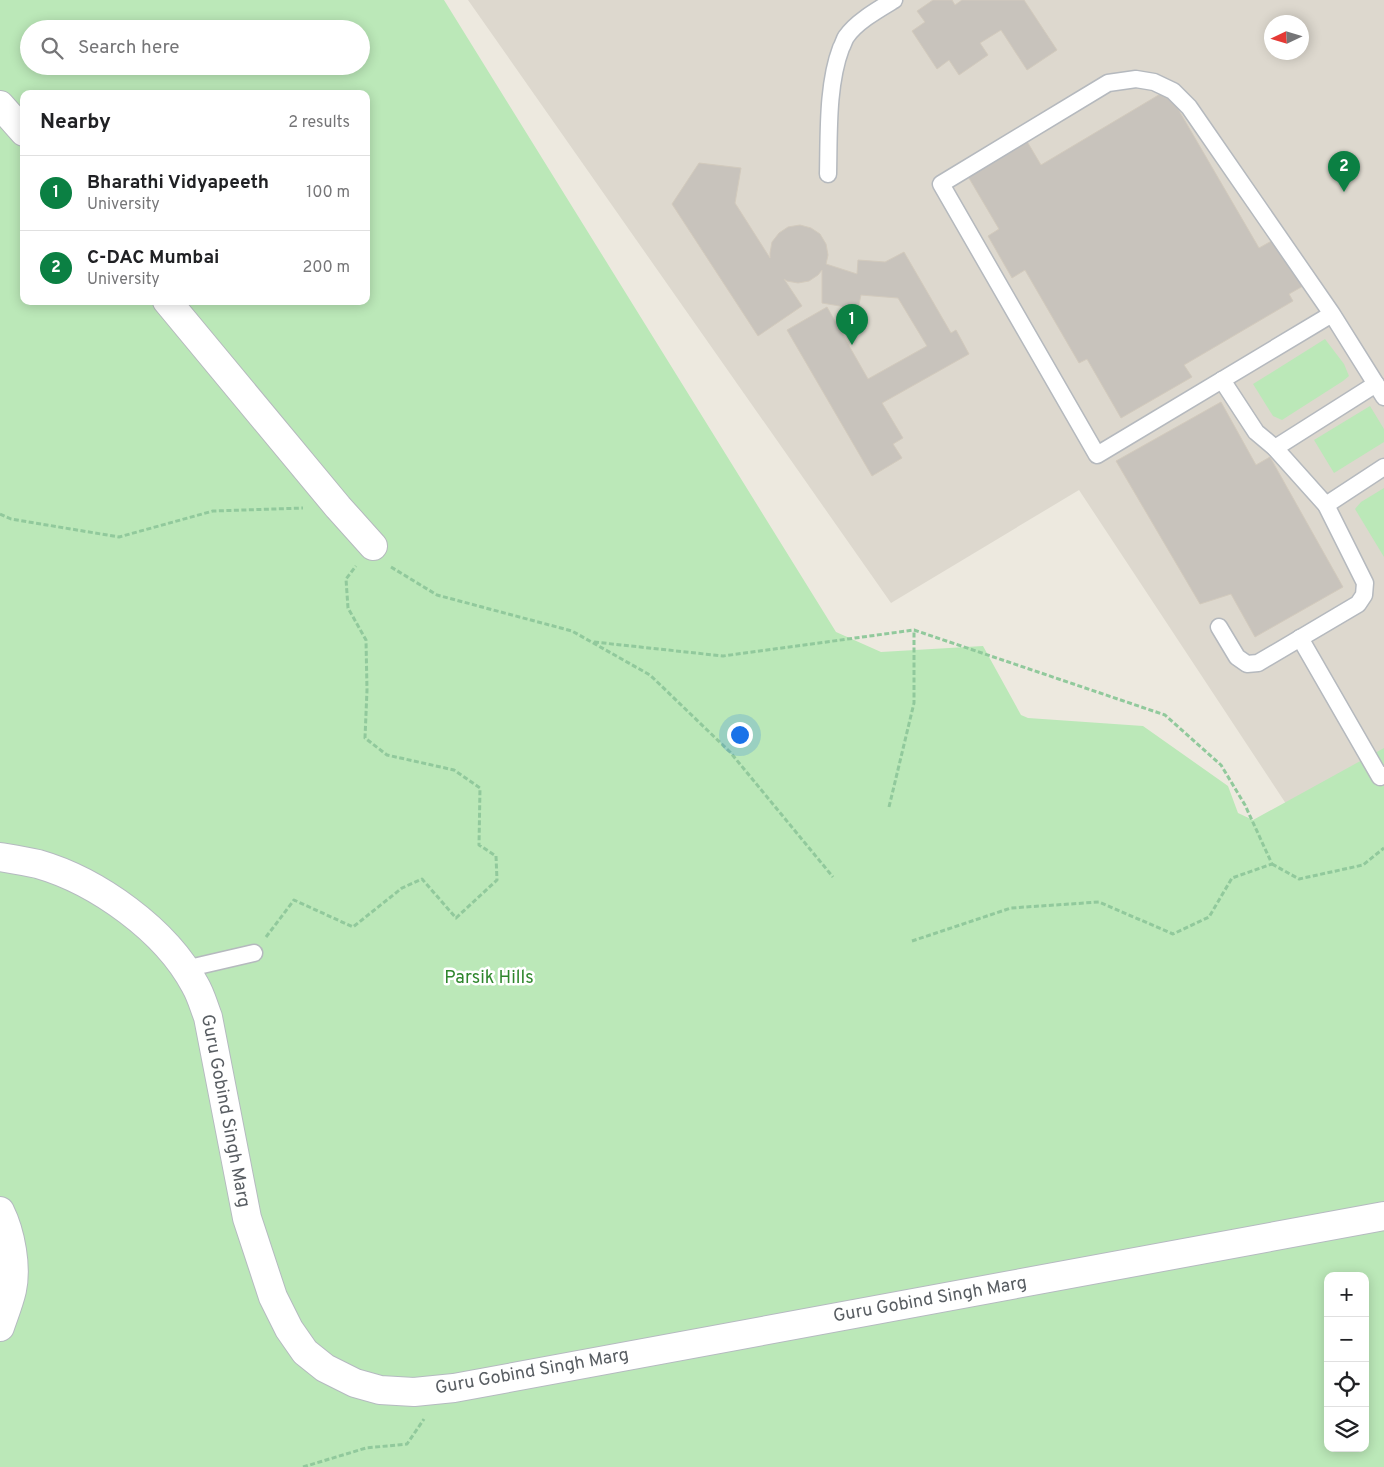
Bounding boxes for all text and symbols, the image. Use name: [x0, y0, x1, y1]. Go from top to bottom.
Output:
north arrow: [1264, 15, 1309, 60]
search box: [20, 20, 370, 75]
icon: search: [38, 34, 66, 62]
text: Search here: [78, 36, 180, 60]
text: Nearby: [40, 109, 111, 136]
text: 2 results: [288, 113, 350, 133]
pin: 2: [1328, 151, 1360, 192]
text: Bharathi Vidyapeeth: [87, 171, 269, 195]
text: 1: [53, 183, 59, 203]
text: 100 m: [306, 183, 350, 203]
text: University: [87, 195, 160, 215]
text: C-DAC Mumbai: [87, 246, 219, 270]
text: 2: [51, 258, 61, 278]
text: 200 m: [302, 258, 350, 278]
text: University: [87, 270, 160, 290]
pin: 1: [836, 304, 868, 345]
your location: [727, 722, 753, 748]
park label: Parsik Hills: [444, 967, 534, 990]
street label: Guru Gobind Singh Marg: [195, 1012, 255, 1210]
street label: Guru Gobind Singh Marg: [831, 1272, 1029, 1328]
map controls: [1324, 1272, 1369, 1452]
button: +: [1324, 1272, 1369, 1317]
button: −: [1324, 1317, 1369, 1362]
street label: Guru Gobind Singh Marg: [433, 1344, 631, 1400]
button: locate: [1324, 1362, 1369, 1407]
button: layers: [1324, 1407, 1369, 1452]

